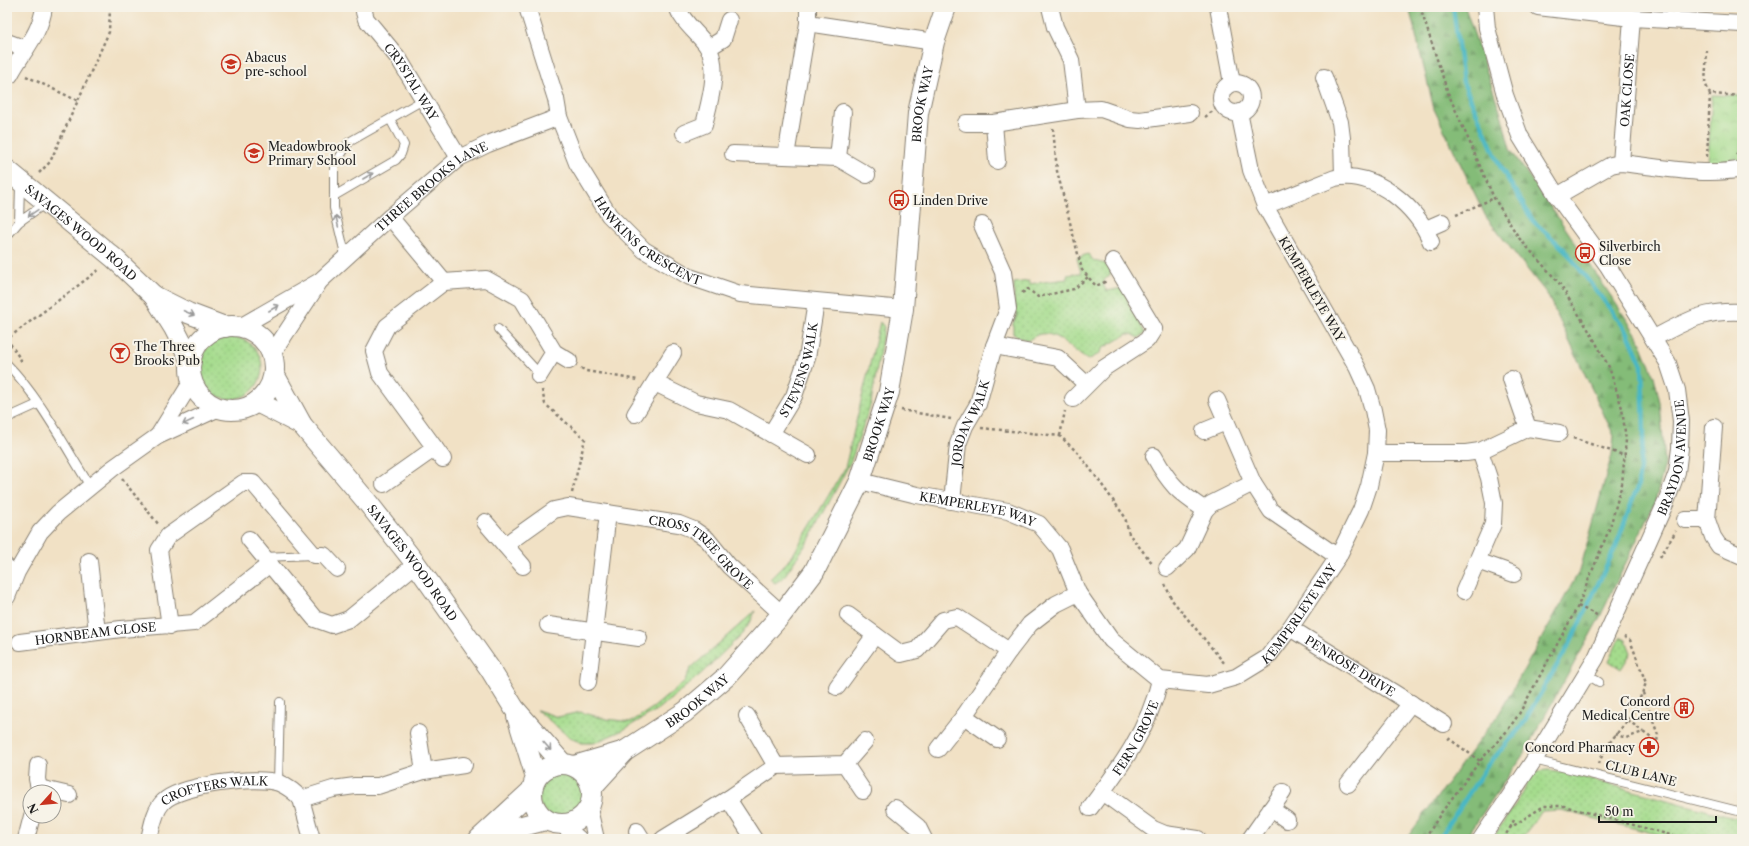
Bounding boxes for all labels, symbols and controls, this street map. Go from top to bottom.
street label: CRYSTAL WAY [381,40,442,123]
place label: Abacus pre-school [244,50,307,79]
school or university icon: Abacus pre-school [220,53,242,75]
street label: OAK CLOSE [1616,53,1637,127]
street label: BROOK WAY [908,64,936,143]
street label: THREE BROOKS LANE [372,138,490,235]
place label: Meadowbrook Primary School [268,139,356,168]
school or university icon: Meadowbrook Primary School [243,142,265,164]
one-way arrow [362,172,374,180]
street label: SAVAGES WOOD ROAD [22,181,141,284]
bus stop icon: Linden Drive [888,189,910,211]
street label: HAWKINS CRESCENT [592,193,704,288]
place label: Linden Drive [913,193,988,208]
one-way arrow [28,209,39,217]
one-way arrow [332,215,340,228]
street label: KEMPERLEYE WAY [1276,234,1348,345]
place label: Silverbirch Close [1599,239,1661,268]
bus stop icon: Silverbirch Close [1574,242,1596,264]
one-way arrow [268,303,280,311]
one-way arrow [182,310,194,317]
street label: STEVENS WALK [776,320,820,420]
place label: The Three Brooks Pub [134,339,200,368]
bar icon: The Three Brooks Pub [109,342,131,364]
street label: JORDAN WALK [948,377,992,469]
street label: BROOK WAY [859,386,897,463]
street label: BRAYDON AVENUE [1654,399,1689,517]
one-way arrow [183,419,195,426]
street label: KEMPERLEYE WAY [918,488,1039,529]
street label: SAVAGES WOOD ROAD [365,501,461,624]
street label: CROSS TREE GROVE [648,512,756,592]
street label: KEMPERLEYE WAY [1259,560,1339,667]
street label: HORNBEAM CLOSE [34,619,157,648]
street label: PENROSE DRIVE [1302,632,1398,699]
street label: BROOK WAY [662,670,732,730]
place label: Concord Medical Centre [1582,694,1671,723]
building icon: Concord Medical Centre [1673,697,1695,719]
street label: FERN GROVE [1109,698,1161,778]
pharmacy icon: Concord Pharmacy [1638,736,1660,758]
place label: Concord Pharmacy [1525,740,1635,755]
one-way arrow [542,741,552,751]
street label: CLUB LANE [1604,757,1678,789]
street label: CROFTERS WALK [157,773,269,808]
north arrow [22,784,62,824]
scale bar [1599,798,1716,824]
text: N [24,801,41,816]
text: 50 m [1605,804,1634,819]

